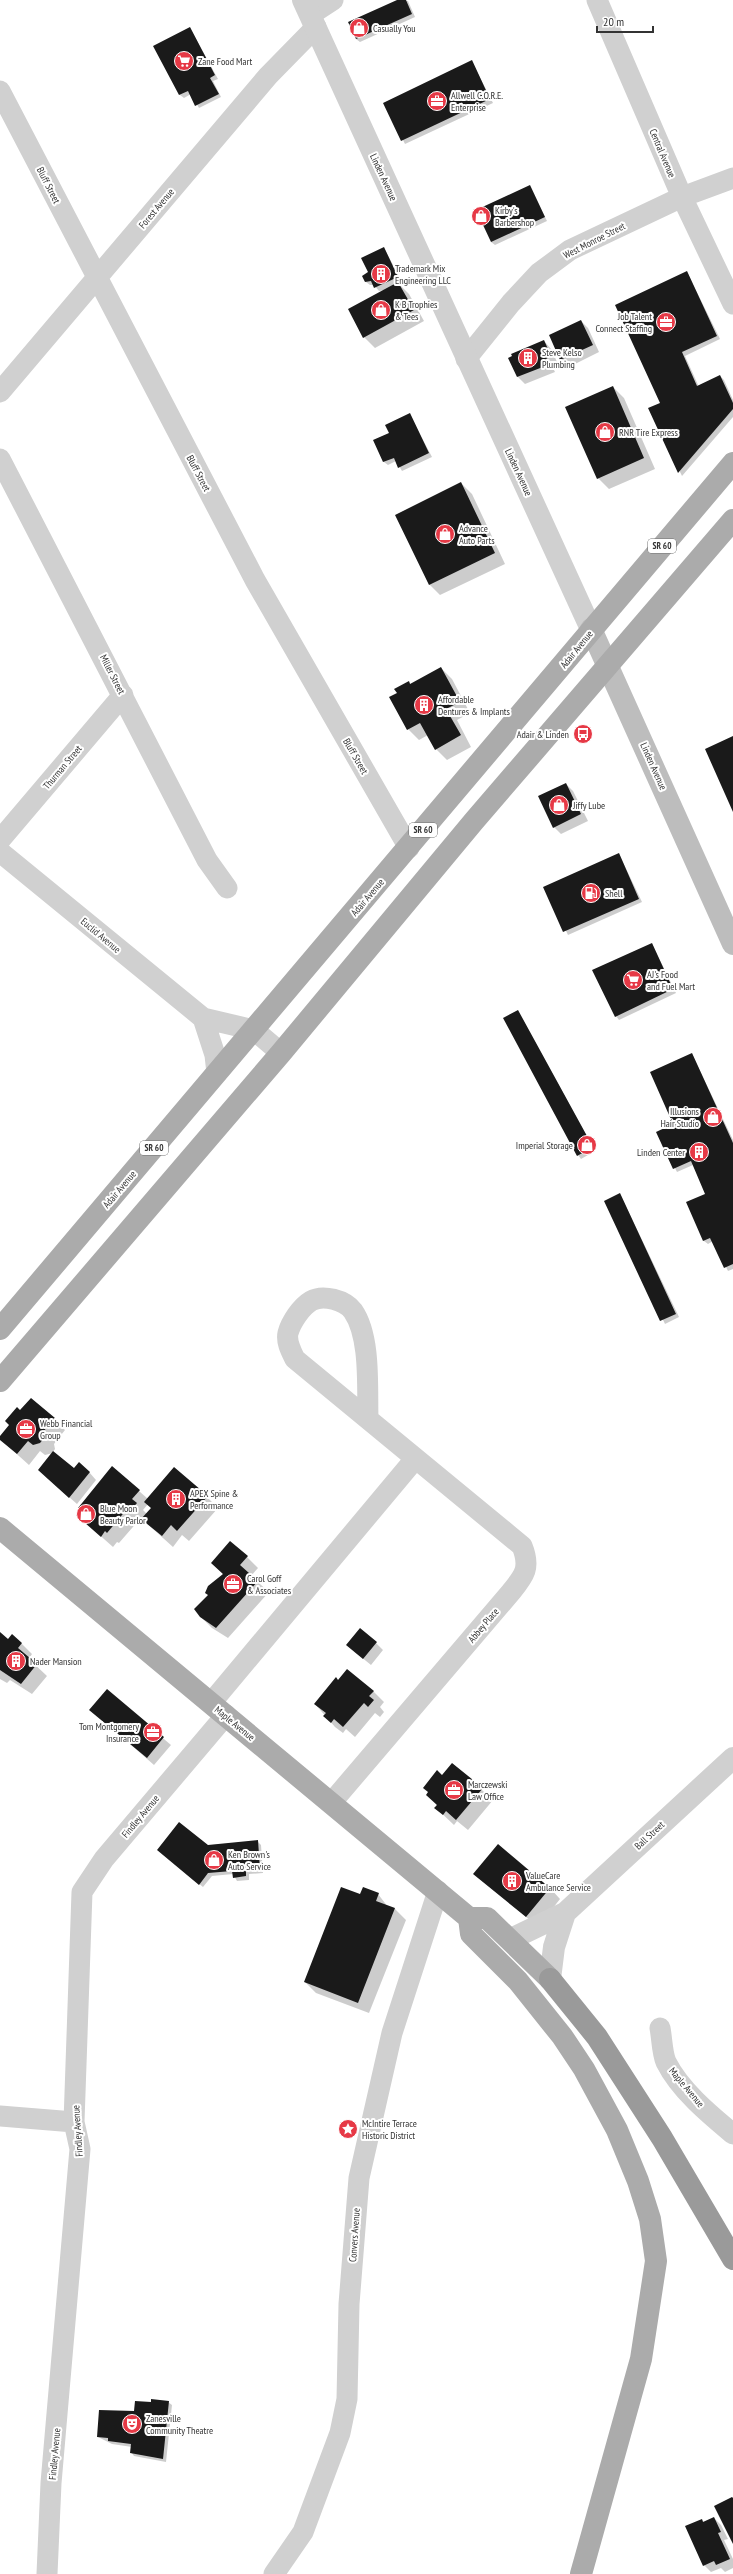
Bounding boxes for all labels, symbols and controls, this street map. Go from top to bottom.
scale bar [597,8,653,34]
text: 20 m [603,14,624,29]
shop icon: Casually You [348,17,370,39]
place label: Casually You [373,22,416,35]
supermarket icon: Zane Food Mart [173,50,195,72]
place label: Zane Food Mart [198,55,252,68]
place label: Allwell C.O.R.E. Enterprise [451,89,503,114]
office icon: Allwell C.O.R.E. Enterprise [426,90,448,112]
street label: Central Avenue [646,127,679,180]
street label: Linden Avenue [367,151,400,203]
street label: Bluff Street [34,165,63,206]
street label: Forest Avenue [136,186,177,231]
place label: Kirby's Barbershop [495,204,534,229]
shop icon: Kirby's Barbershop [470,205,492,227]
street label: West Monroe Street [561,219,628,262]
place label: Trademark Mix Engineering LLC [395,262,451,287]
building icon: Trademark Mix Engineering LLC [370,263,392,285]
place label: K B Trophies & Tees [395,298,438,323]
shop icon: K B Trophies & Tees [370,299,392,321]
place label: Job Talent Connect Staffing [595,310,652,335]
office icon: Job Talent Connect Staffing [655,311,677,333]
place label: Steve Kelso Plumbing [542,346,582,371]
building icon: Steve Kelso Plumbing [517,347,539,369]
shop icon: RNR Tire Express [594,421,616,443]
place label: RNR Tire Express [619,426,678,439]
street label: Linden Avenue [502,446,535,498]
street label: Bluff Street [184,453,214,494]
place label: Advance Auto Parts [459,522,495,547]
shop icon: Advance Auto Parts [434,523,456,545]
road number: SR 60 [648,539,676,553]
street label: Adair Avenue [557,628,596,671]
street label: Miller Street [97,652,128,697]
place label: Affordable Dentures & Implants [438,693,511,718]
building icon: Affordable Dentures & Implants [413,694,435,716]
bus stop icon: Adair & Linden [572,723,594,745]
place label: Adair & Linden [517,728,569,741]
street label: Bluff Street [340,736,371,777]
street label: Linden Avenue [637,740,670,792]
street label: Thurman Street [40,742,85,792]
shop icon: Jiffy Lube [548,794,570,816]
place label: Jiffy Lube [572,799,605,812]
road number: SR 60 [409,823,437,837]
street label: Adair Avenue [348,876,387,919]
fuel station icon: Shell [580,882,602,904]
place label: Shell [605,887,623,900]
street label: Euclid Avenue [78,915,123,956]
place label: AJ's Food and Fuel Mart [647,968,695,993]
supermarket icon: AJ's Food and Fuel Mart [622,969,644,991]
place label: Illusions Hair Studio [660,1105,700,1130]
shop icon: Illusions Hair Studio [702,1106,724,1128]
shop icon: Imperial Storage [576,1134,598,1156]
place label: Imperial Storage [516,1139,573,1152]
road number: SR 60 [140,1141,168,1155]
building icon: Linden Center [688,1141,710,1163]
place label: Linden Center [637,1146,685,1159]
street label: Adair Avenue [100,1168,139,1211]
place label: Webb Financial Group [40,1417,93,1442]
office icon: Webb Financial Group [15,1418,37,1440]
place label: APEX Spine & Performance [190,1487,238,1512]
building icon: APEX Spine & Performance [165,1488,187,1510]
place label: Blue Moon Beauty Parlor [100,1502,146,1527]
shop icon: Blue Moon Beauty Parlor [75,1503,97,1525]
place label: Carol Goff & Associates [247,1572,292,1597]
office icon: Carol Goff & Associates [222,1573,244,1595]
street label: Abbey Place [465,1605,502,1645]
building icon: Nader Mansion [5,1650,27,1672]
place label: Nader Mansion [30,1655,82,1668]
street label: Maple Avenue [212,1703,258,1744]
place label: Tom Montgomery Insurance [79,1720,139,1745]
office icon: Tom Montgomery Insurance [142,1721,164,1743]
place label: Marczewski Law Office [468,1778,507,1803]
office icon: Marczewski Law Office [443,1779,465,1801]
street label: Findley Avenue [119,1792,162,1840]
street label: Ball Street [632,1818,667,1852]
place label: Ken Brown's Auto Service [228,1848,271,1873]
shop icon: Ken Brown's Auto Service [203,1849,225,1871]
place label: ValueCare Ambulance Service [525,1869,591,1894]
building icon: ValueCare Ambulance Service [501,1870,523,1892]
street label: Maple Avenue [666,2065,707,2110]
street label: Findley Avenue [69,2105,86,2157]
place label: McIntire Terrace Historic District [362,2117,417,2142]
place icon: McIntire Terrace Historic District [337,2118,359,2140]
street label: Convers Avenue [346,2208,363,2263]
place label: Zanesville Community Theatre [146,2412,213,2437]
theatre icon: Zanesville Community Theatre [121,2413,143,2435]
street label: Findley Avenue [46,2428,63,2480]

